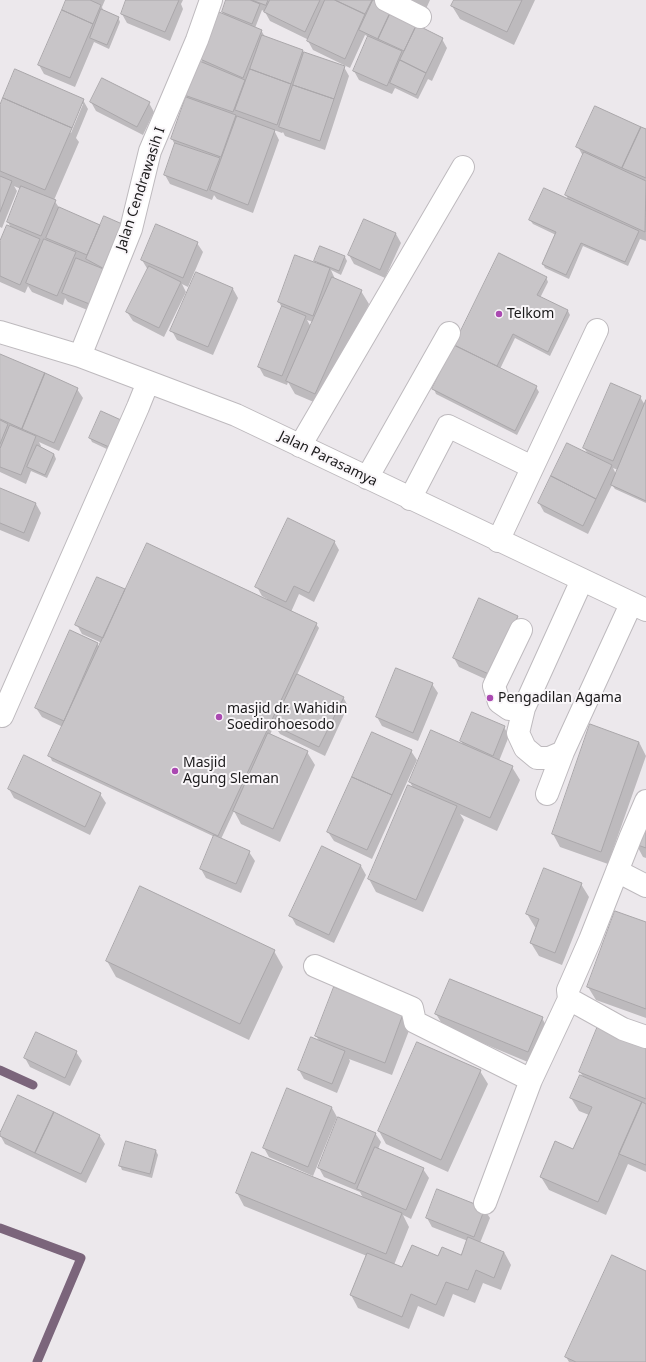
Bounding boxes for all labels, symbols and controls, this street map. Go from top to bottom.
street label: Jalan Cendrawasih I [113,125,169,253]
place label: Telkom [507,306,554,322]
marker: Telkom [494,309,504,319]
street label: Jalan Parasamya [276,428,380,490]
place label: Pengadilan Agama [498,690,622,706]
marker: Pengadilan Agama [485,693,495,703]
place label: masjid dr. Wahidin Soedirohoesodo [227,701,347,734]
marker: masjid dr. Wahidin Soedirohoesodo [214,712,224,722]
place label: Masjid Agung Sleman [183,755,279,788]
marker: Masjid Agung Sleman [170,766,180,776]

